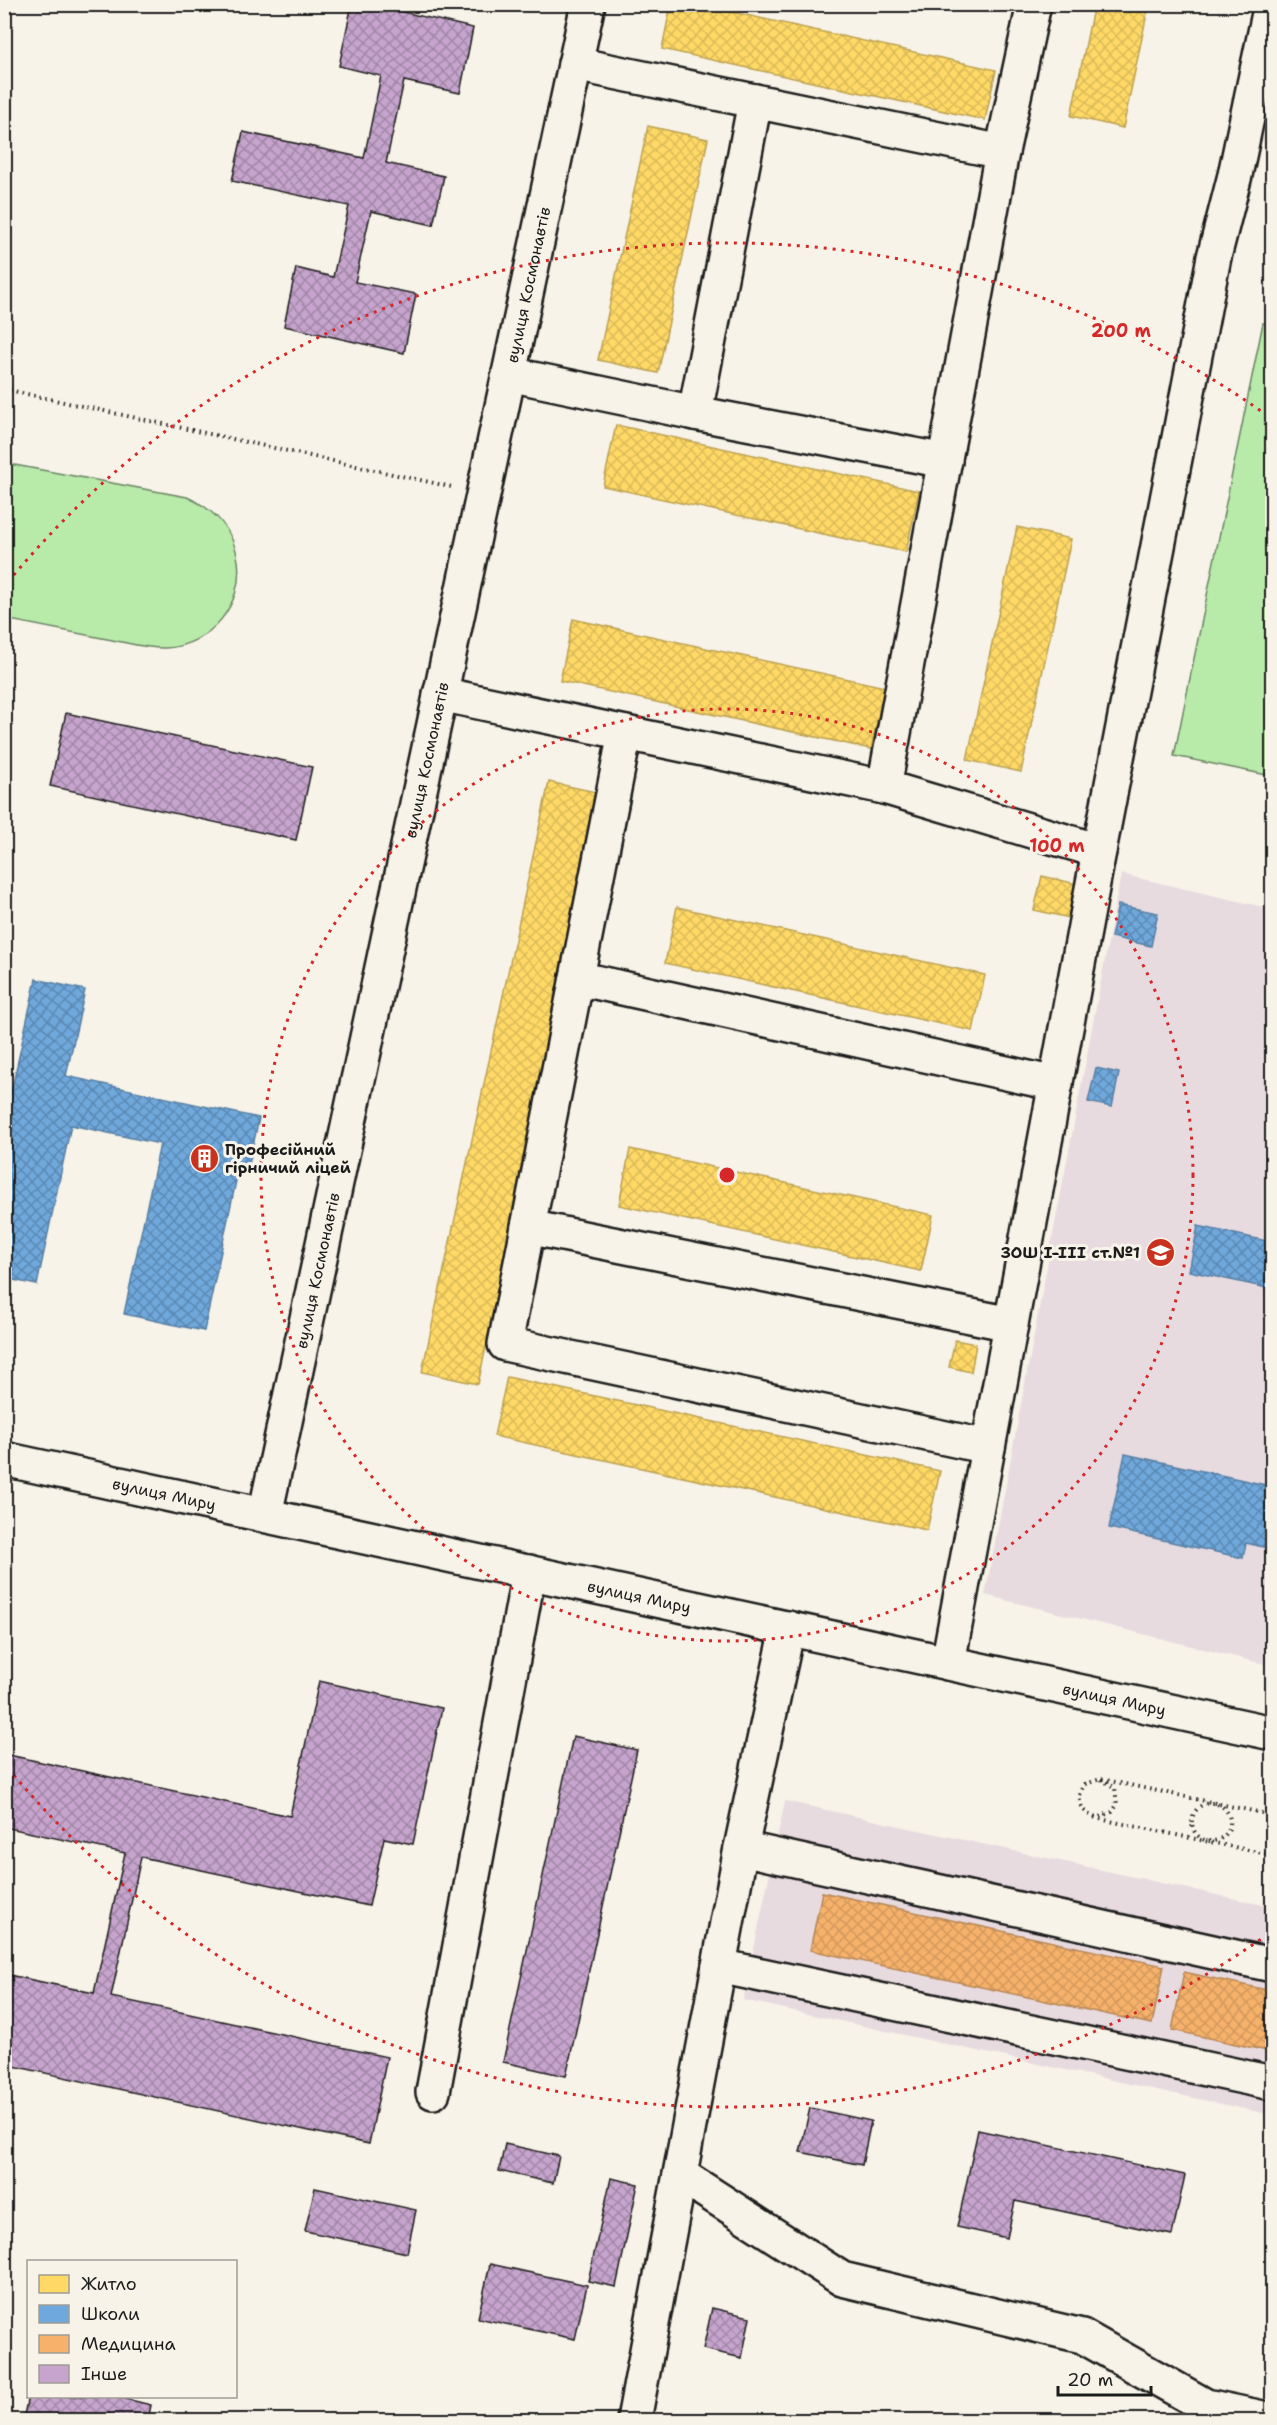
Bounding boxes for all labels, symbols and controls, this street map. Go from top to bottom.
street label: вулиця Космонавтів [502,205,555,365]
text: 200 m [1091,319,1152,343]
street label: вулиця Космонавтів [400,680,454,840]
text: 100 m [1029,834,1085,858]
place label: Професійний гірничий ліцей [225,1139,351,1178]
building icon: Професійний гірничий ліцей [188,1142,220,1174]
centre of rings [717,1165,737,1185]
street label: вулиця Космонавтів [291,1191,345,1351]
school or university icon: ЗОШ I-III ст.№1 [1145,1236,1177,1268]
place label: ЗОШ I-III ст.№1 [1001,1242,1140,1263]
street label: вулиця Миру [111,1473,218,1516]
street label: вулиця Миру [586,1575,693,1618]
street label: вулиця Миру [1061,1678,1168,1721]
legend [27,2260,237,2398]
text: Житло [81,2272,137,2296]
text: Школи [81,2302,140,2326]
text: Медицина [81,2332,176,2356]
scale bar [1058,2359,1151,2397]
text: Інше [81,2362,127,2386]
text: 20 m [1067,2368,1113,2392]

